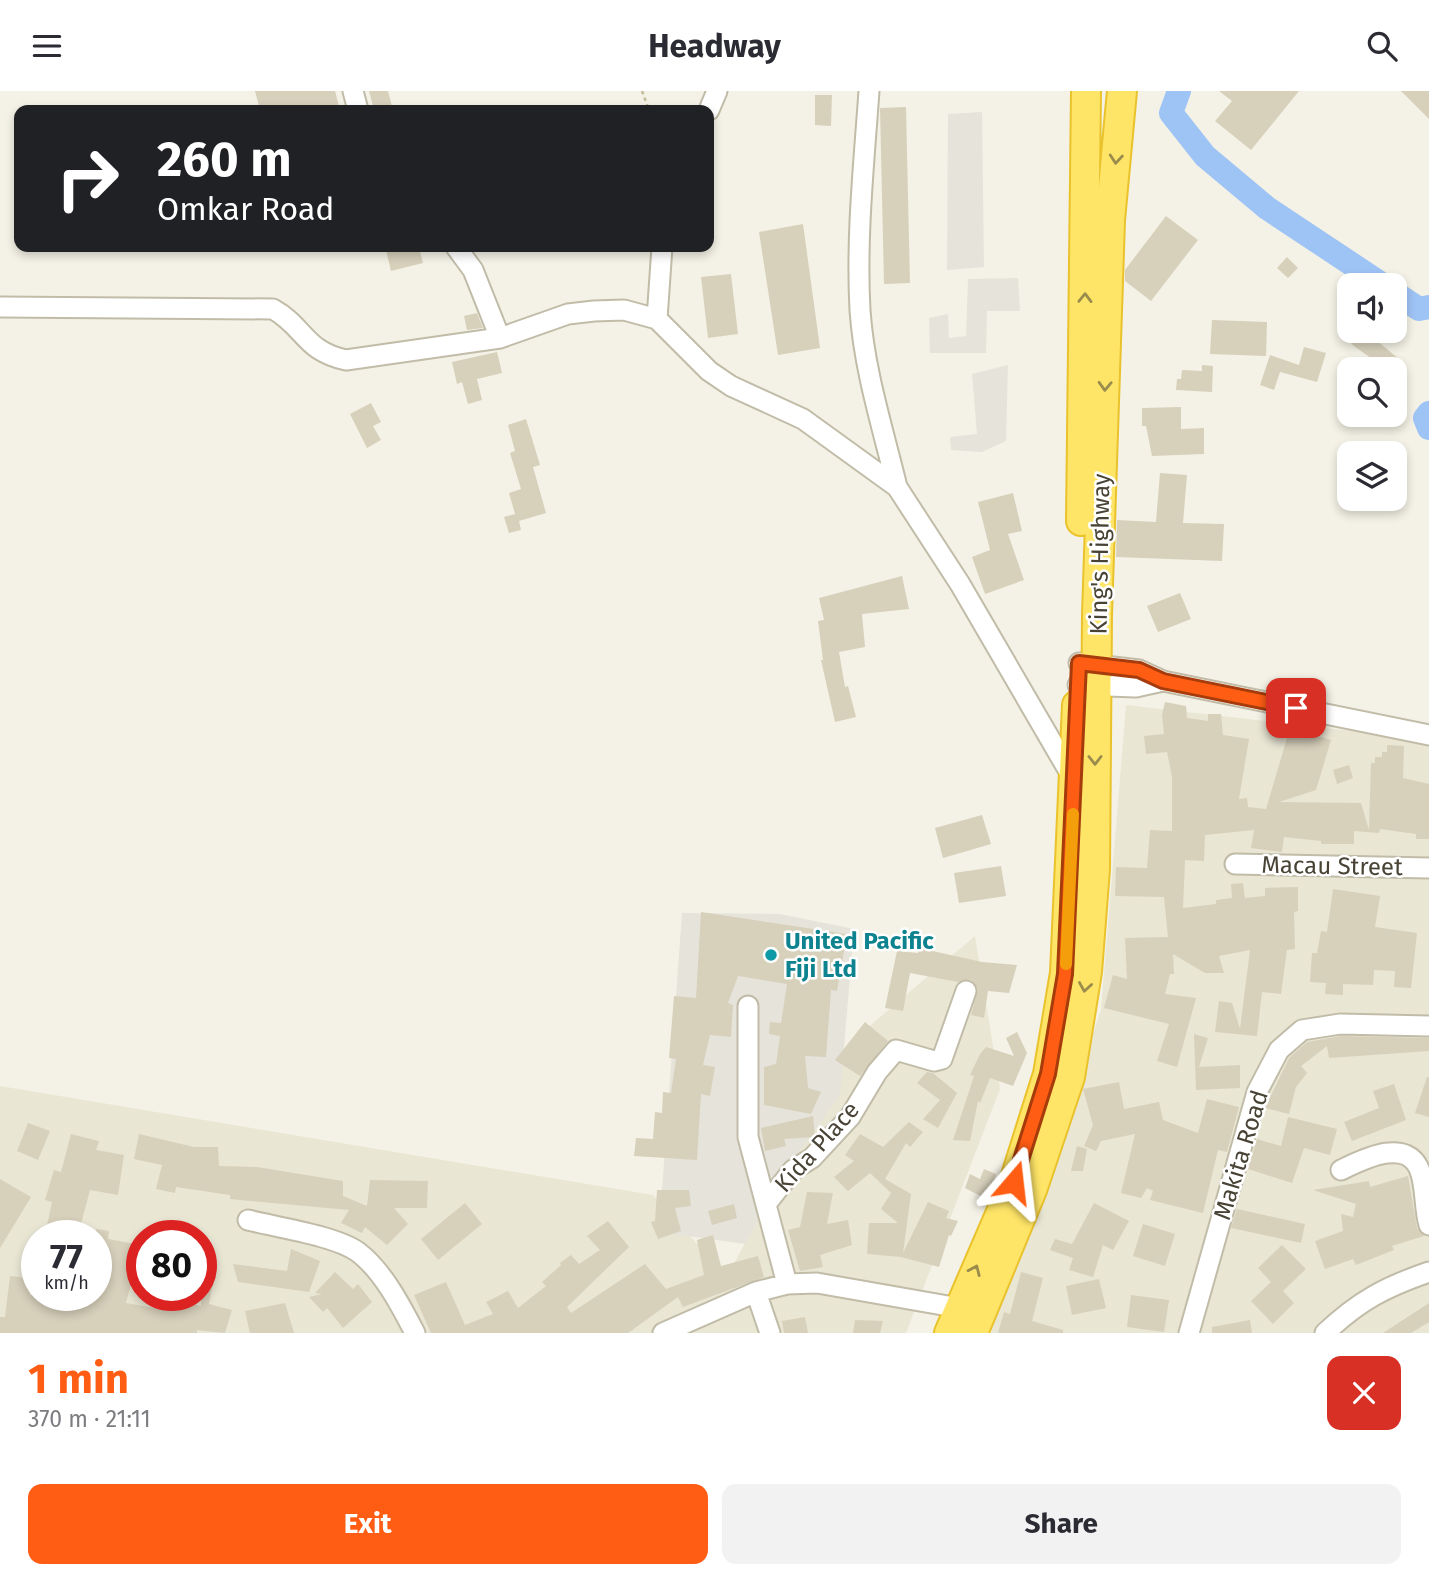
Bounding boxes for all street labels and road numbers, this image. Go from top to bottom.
street label: King's Highway [1085,473,1115,635]
street label: Macau Street [1261,851,1403,881]
street label: Makita Road [1208,1087,1274,1223]
street label: Kida Place [769,1096,865,1198]

